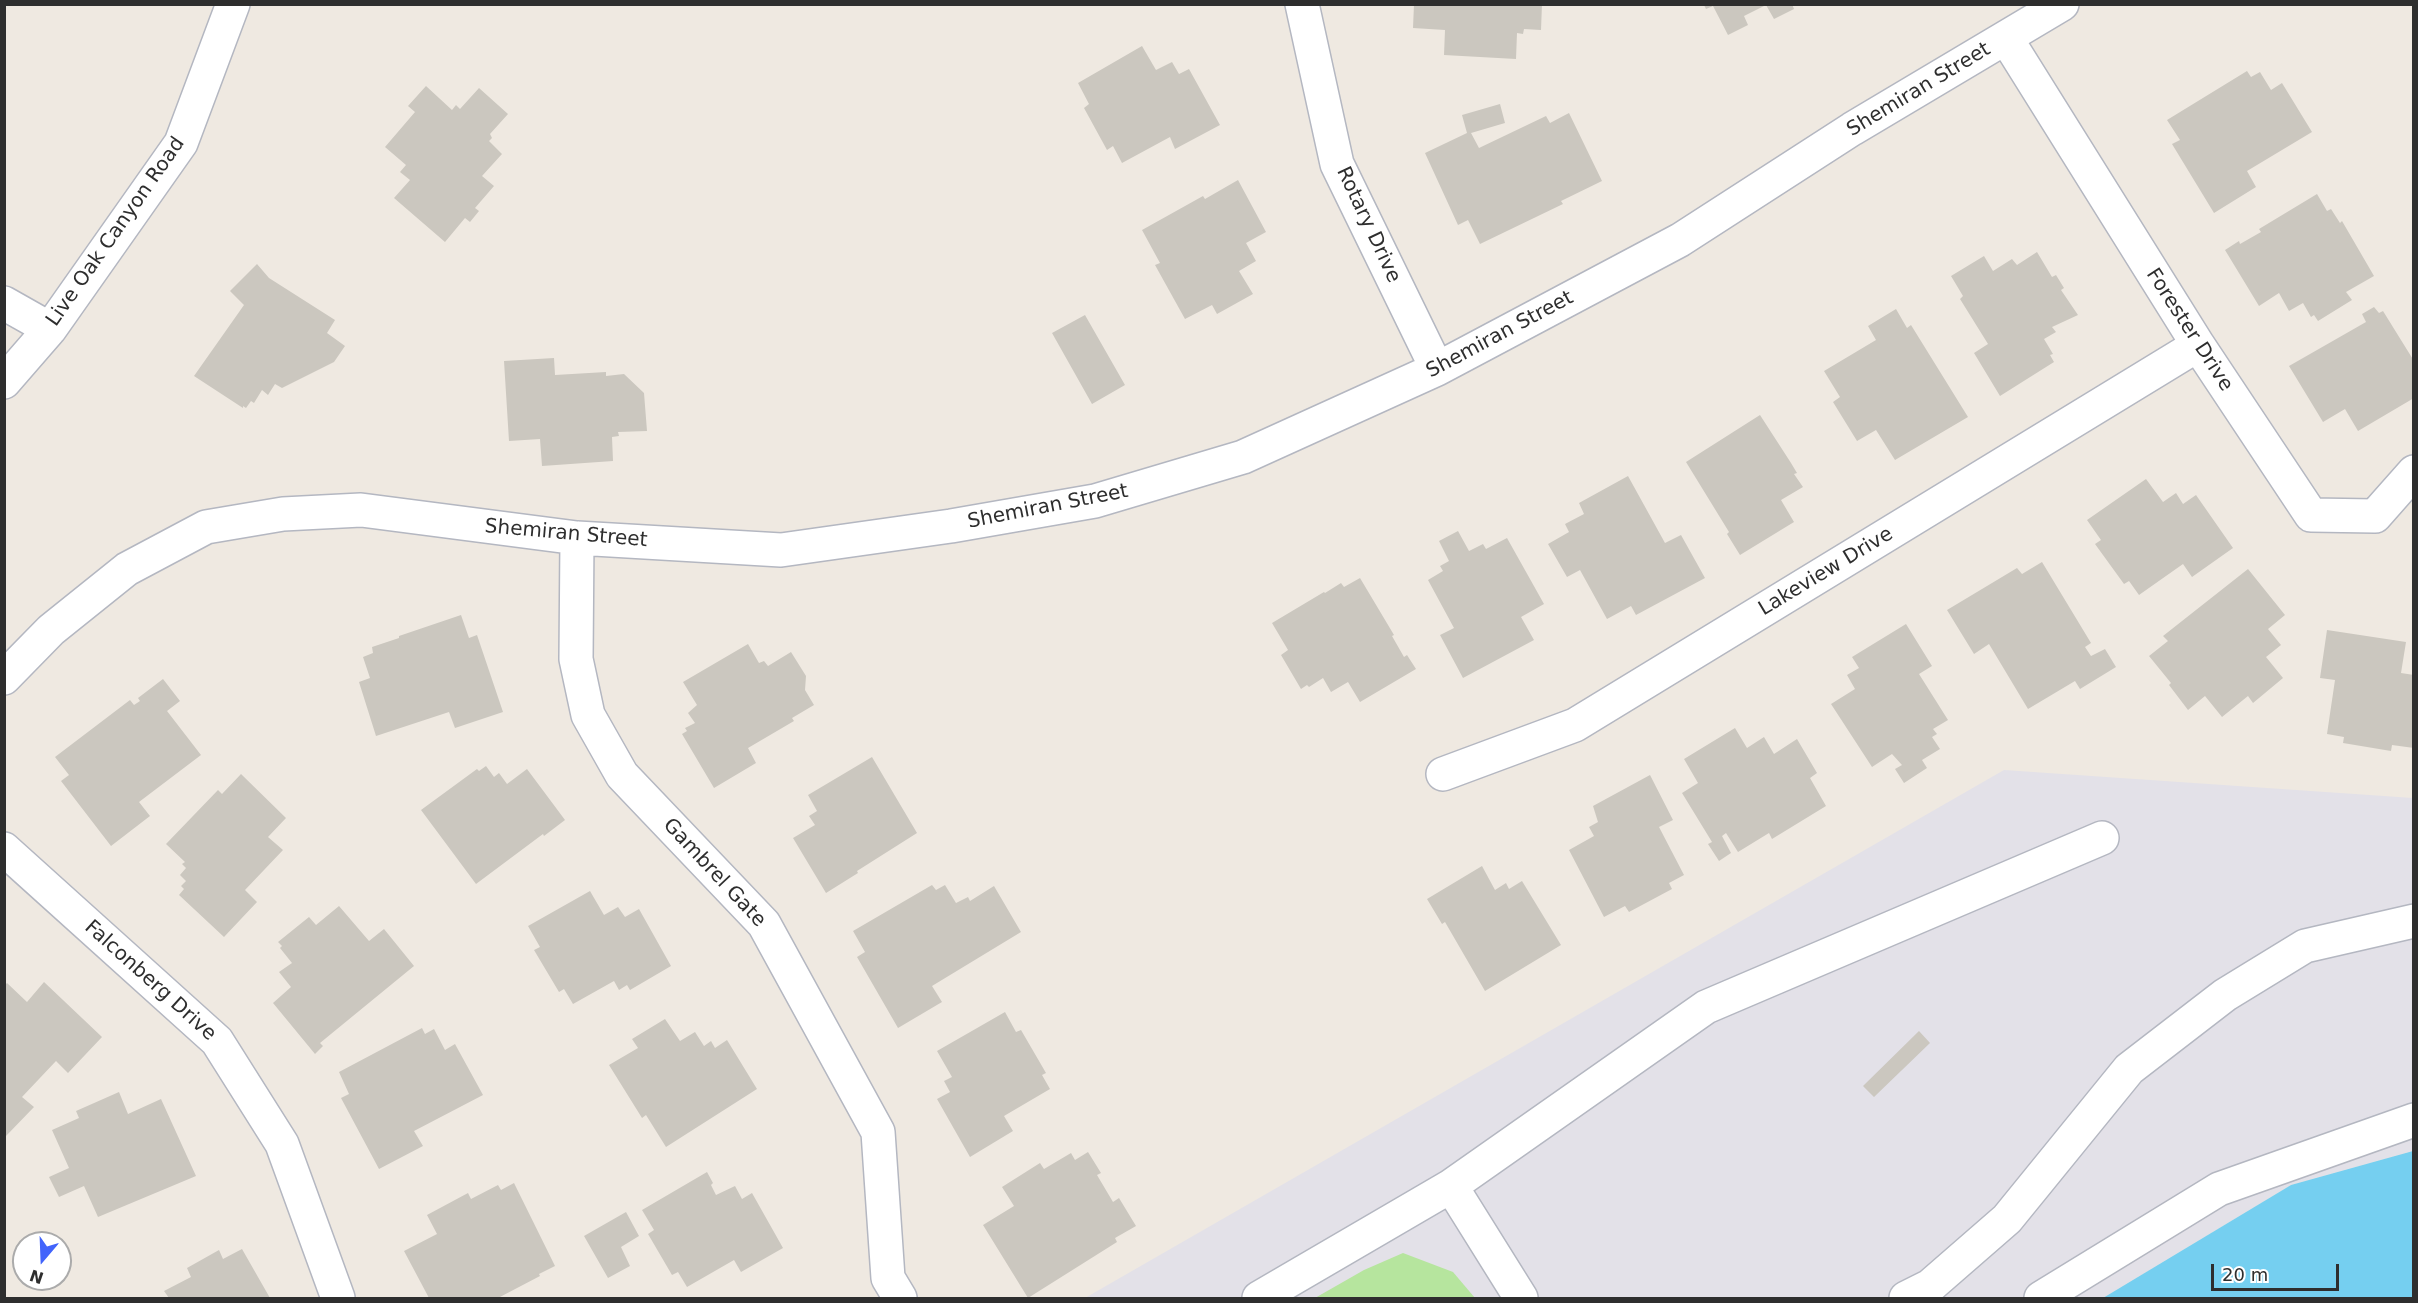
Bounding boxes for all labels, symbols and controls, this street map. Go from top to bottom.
street label: Shemiran Street [1843,38,1995,142]
street label: Live Oak Canyon Road [42,133,190,331]
street label: Rotary Drive [1331,163,1405,287]
street label: Forester Drive [2140,264,2238,396]
street label: Shemiran Street [1422,286,1578,384]
street label: Shemiran Street [966,480,1130,534]
street label: Shemiran Street [484,515,648,553]
street label: Lakeview Drive [1755,522,1897,622]
street label: Gambrel Gate [658,814,770,932]
street label: Falconberg Drive [79,916,221,1046]
north arrow [12,1231,72,1291]
scale bar [2214,1252,2342,1290]
text: 20 m [2222,1264,2268,1285]
text: N [27,1265,46,1288]

